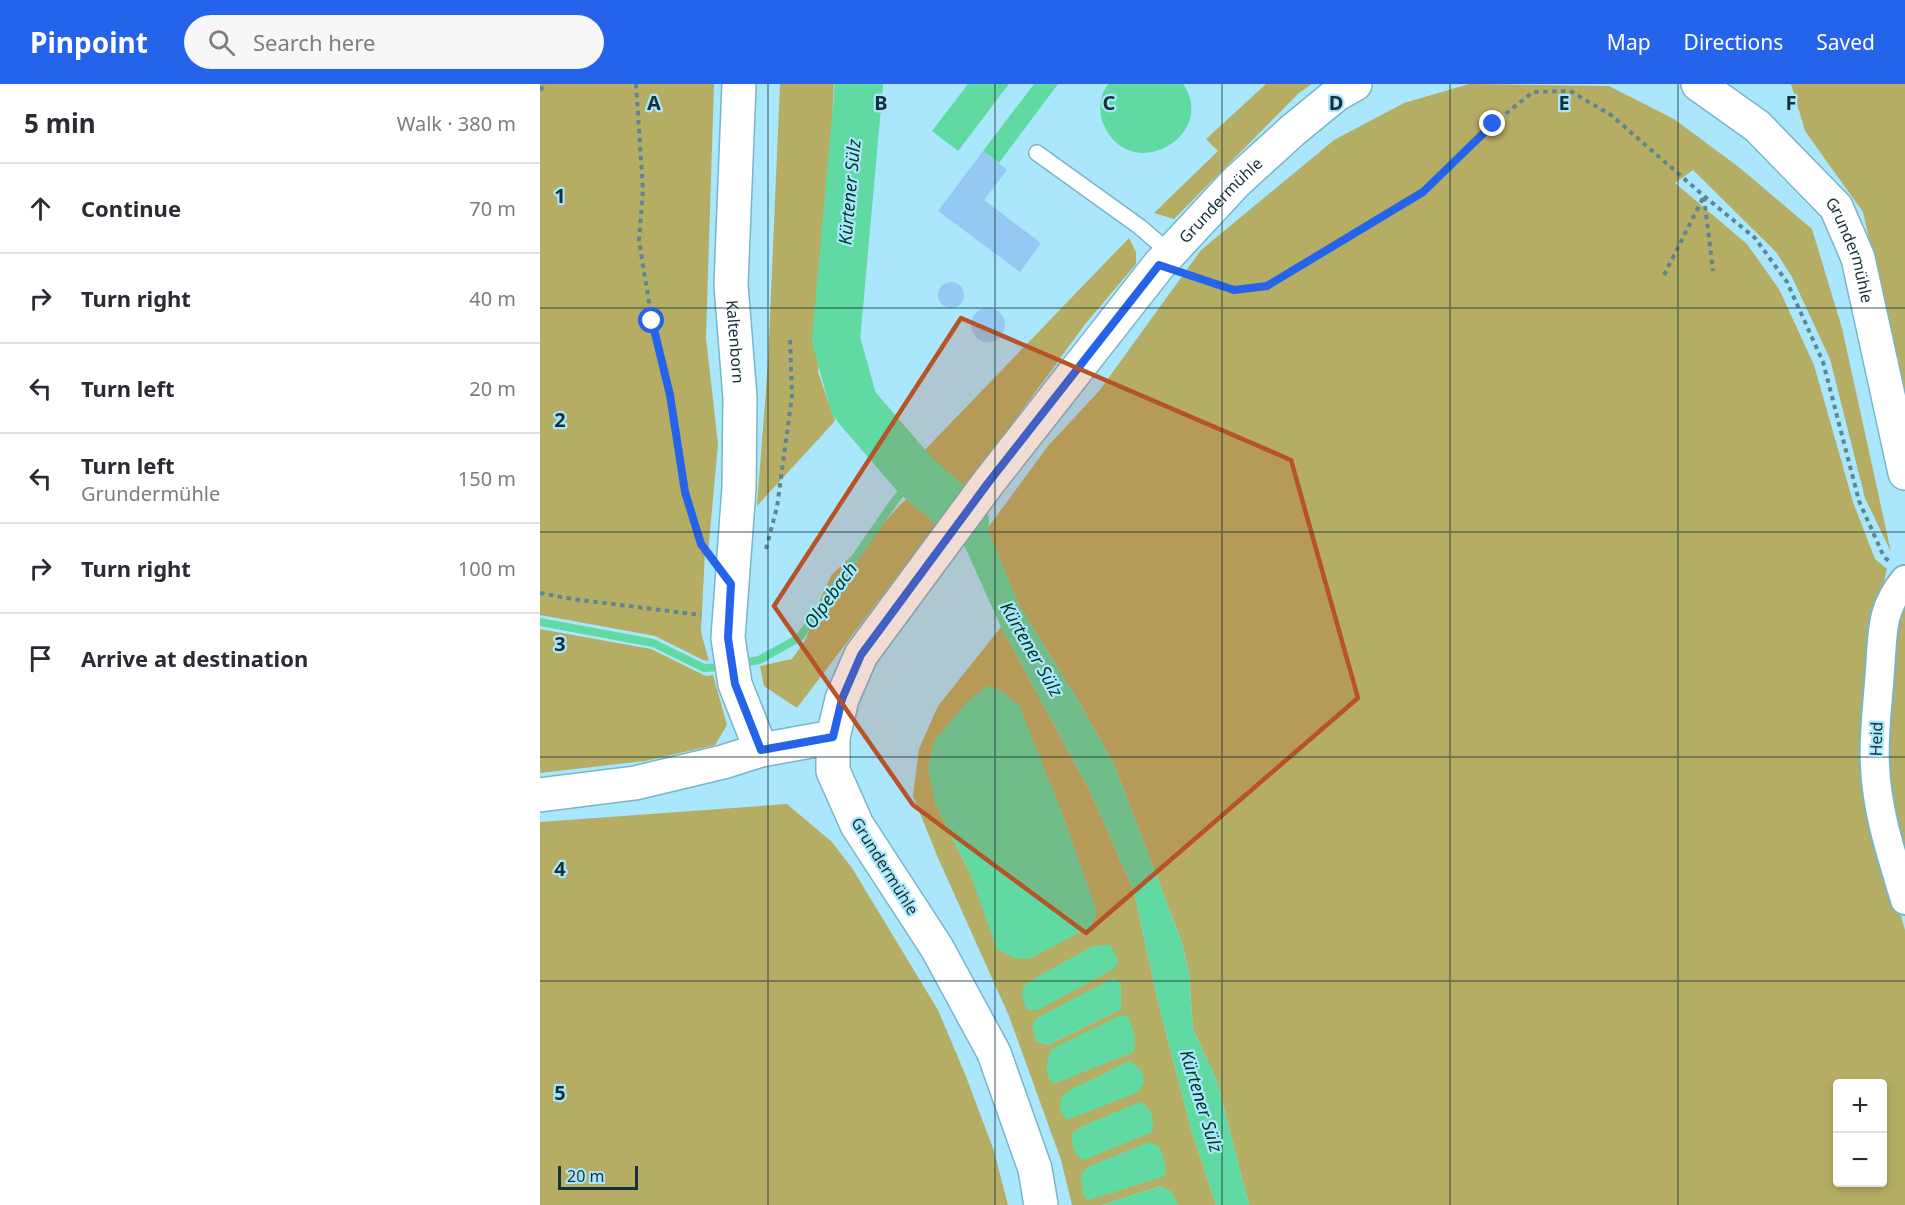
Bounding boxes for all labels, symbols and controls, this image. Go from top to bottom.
search box [184,15,604,69]
text: Pinpoint [30,23,148,61]
icon: search [205,26,238,59]
text: Search here [253,27,375,57]
text: Map [1607,28,1651,56]
text: Directions [1684,28,1783,56]
text: Saved [1816,28,1875,56]
text: A [647,89,661,116]
text: B [874,89,888,116]
text: C [1103,89,1116,116]
text: D [1329,89,1343,116]
text: E [1558,89,1570,116]
text: F [1786,89,1796,116]
text: 5 min [24,105,96,141]
text: Walk · 380 m [397,110,516,137]
route end [1479,110,1505,136]
water label: Kürtener Sülz [832,138,866,246]
street label: Grundermühle [1174,152,1267,248]
text: 1 [554,182,566,209]
icon: ahead [24,192,57,225]
street label: Grundermühle [1821,192,1878,305]
text: Continue [81,193,181,223]
text: 70 m [469,195,516,222]
icon: right [24,282,57,315]
text: Turn right [81,283,191,313]
text: 40 m [469,285,516,312]
street label: Kaltenborn [721,299,750,384]
route start [638,307,664,333]
icon: left [24,372,57,405]
text: Turn left [81,373,175,403]
text: 20 m [469,375,516,402]
text: 2 [554,406,566,433]
text: Turn left [81,450,175,480]
icon: left [24,462,57,495]
text: 150 m [458,465,516,492]
text: Grundermühle [81,480,220,507]
icon: right [24,552,57,585]
text: Turn right [81,553,191,583]
text: 100 m [458,555,516,582]
water label: Olpebach [798,557,862,633]
water label: Kürtener Sülz [995,597,1069,701]
text: 3 [554,630,566,657]
icon: arrive [24,642,57,675]
text: Arrive at destination [81,643,308,673]
street label: Heid [1864,721,1888,757]
street label: Grundermühle [846,813,924,919]
text: 4 [554,855,566,882]
water label: Kürtener Sülz [1175,1047,1229,1155]
text: 5 [554,1079,566,1106]
map controls [1833,1079,1887,1187]
button: + [1833,1079,1887,1133]
button: − [1833,1133,1887,1187]
scale bar [558,1163,638,1190]
text: 20 m [567,1165,604,1187]

